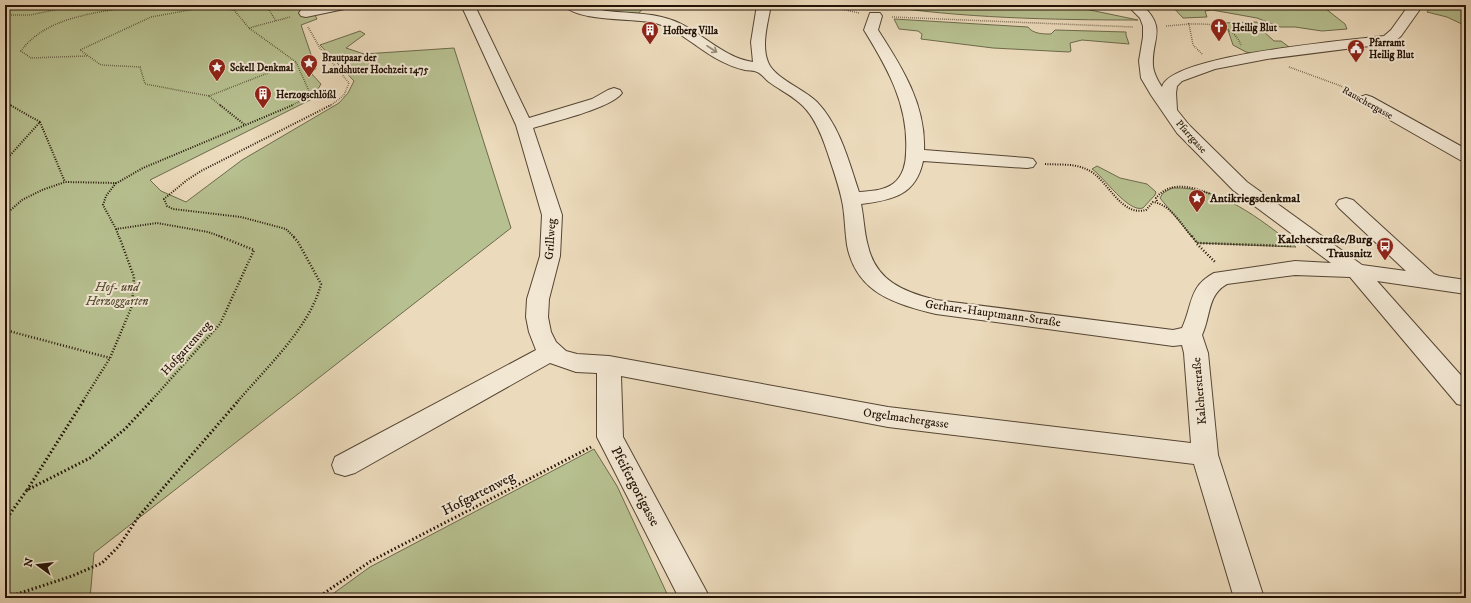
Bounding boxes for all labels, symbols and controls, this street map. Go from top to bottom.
church icon: Heilig Blut [1209,17,1229,42]
building icon: Hofberg Villa [640,20,660,45]
place label: Heilig Blut [1232,22,1278,35]
place label: Hofberg Villa [663,25,719,38]
place label: Pfarramt Heilig Blut [1369,37,1415,62]
public building icon: Pfarramt Heilig Blut [1346,38,1366,63]
one-way arrow [706,46,718,54]
place label: Brautpaar der Landshuter Hochzeit 1475 [322,52,429,77]
place icon: Brautpaar der Landshuter Hochzeit 1475 [299,53,319,78]
place icon: Sckell Denkmal [207,57,227,82]
place label: Sckell Denkmal [230,62,294,74]
building icon: Herzogschlößl [253,84,273,109]
street label: Rauschergasse [1340,84,1395,122]
place label: Herzogschlößl [276,89,337,102]
street label: Pfarrgasse [1173,118,1209,156]
place icon: Antikriegsdenkmal [1187,188,1207,213]
place label: Antikriegsdenkmal [1209,191,1300,206]
street label: Grillweg [542,218,559,260]
place label: Kalcherstraße/Burg Trausnitz [1277,232,1373,261]
bus stop icon: Kalcherstraße/Burg Trausnitz [1375,236,1395,261]
park label: Hof- und Herzoggarten [85,280,148,309]
street label: Gerhart-Hauptmann-Straße [924,297,1062,330]
street label: Hofgartenweg [158,318,215,379]
street label: Kalcherstraße [1189,357,1210,425]
street label: Orgelmachergasse [862,405,950,432]
street label: Pfeifergorigasse [607,444,664,530]
street label: Hofgartenweg [439,468,518,520]
north arrow [18,545,58,585]
text: N [21,556,37,569]

